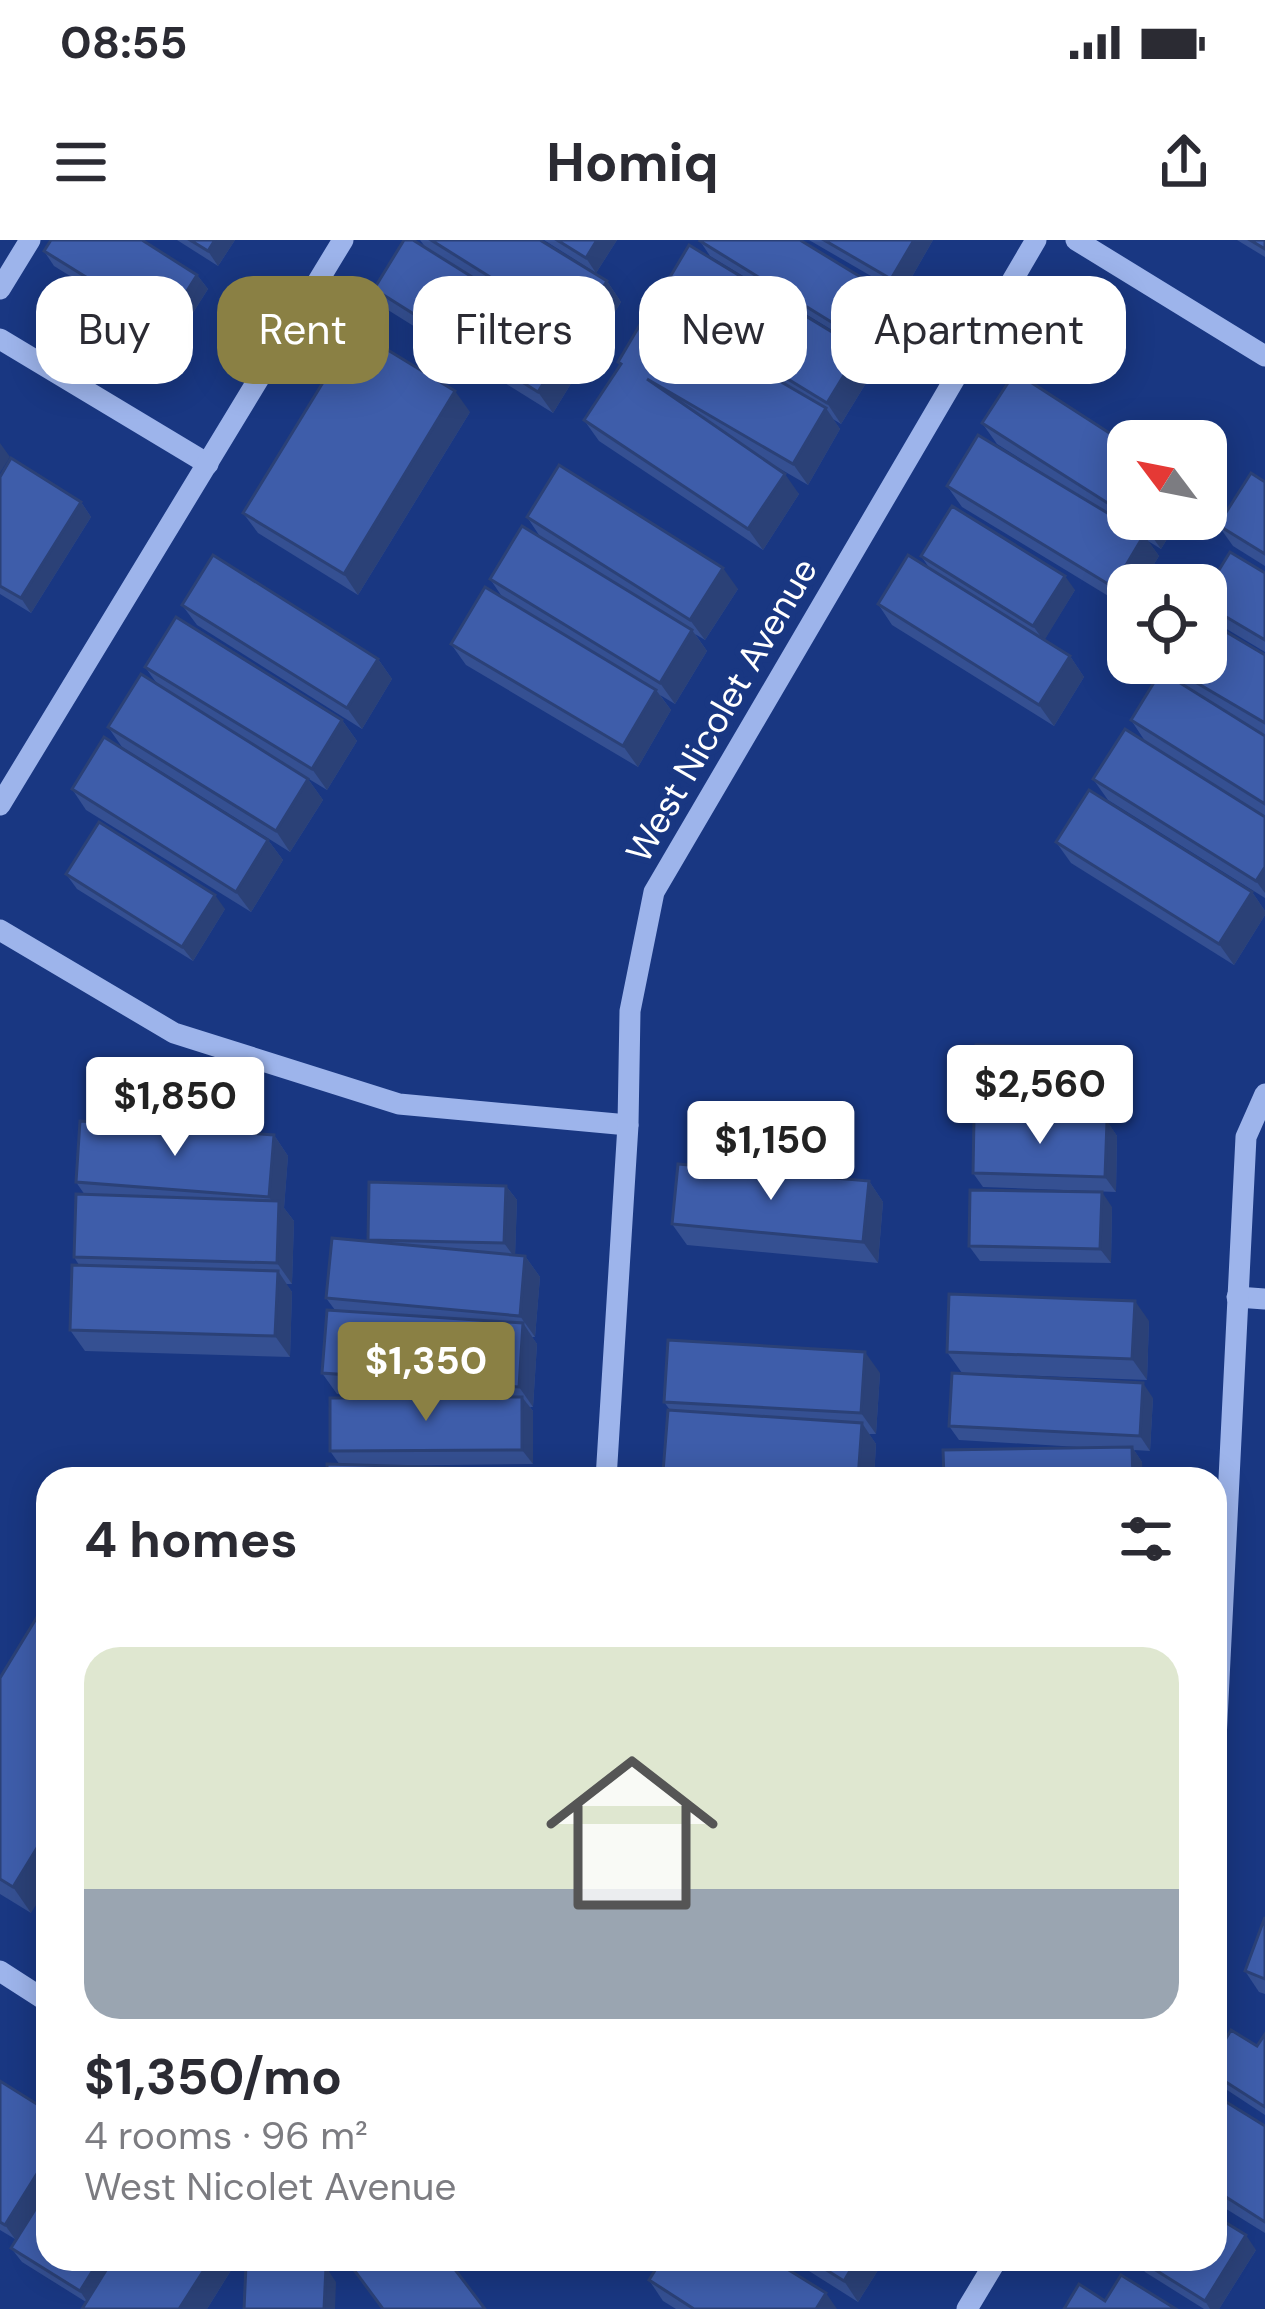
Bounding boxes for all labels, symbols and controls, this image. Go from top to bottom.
text: 08:55 [60,13,188,72]
text: Homiq [546,127,719,198]
icon: menu [48,129,114,195]
icon: share [1151,129,1217,195]
chip: Buy [36,276,193,384]
chip: Rent [217,276,389,384]
chip: Filters [413,276,615,384]
chip: New [639,276,807,384]
chip: Apartment [831,276,1126,384]
north arrow [1107,420,1227,540]
map controls [1107,420,1227,684]
street label: West Nicolet Avenue [615,550,828,871]
button: locate [1107,564,1227,684]
pin: $2,560 [942,1045,1138,1147]
pin: $1,850 [77,1057,273,1159]
text: $2,560 [974,1058,1106,1109]
text: $1,850 [113,1070,237,1121]
pin: $1,150 [673,1101,869,1203]
text: $1,150 [714,1114,828,1165]
pin: $1,350 [328,1322,524,1424]
text: $1,350 [365,1335,487,1386]
text: 4 homes [84,1506,298,1573]
icon: filters [1113,1506,1179,1572]
icon: home [524,1725,740,1941]
text: $1,350/mo [84,2043,342,2110]
text: 4 rooms · 96 m² [84,2110,368,2161]
text: West Nicolet Avenue [84,2161,456,2212]

